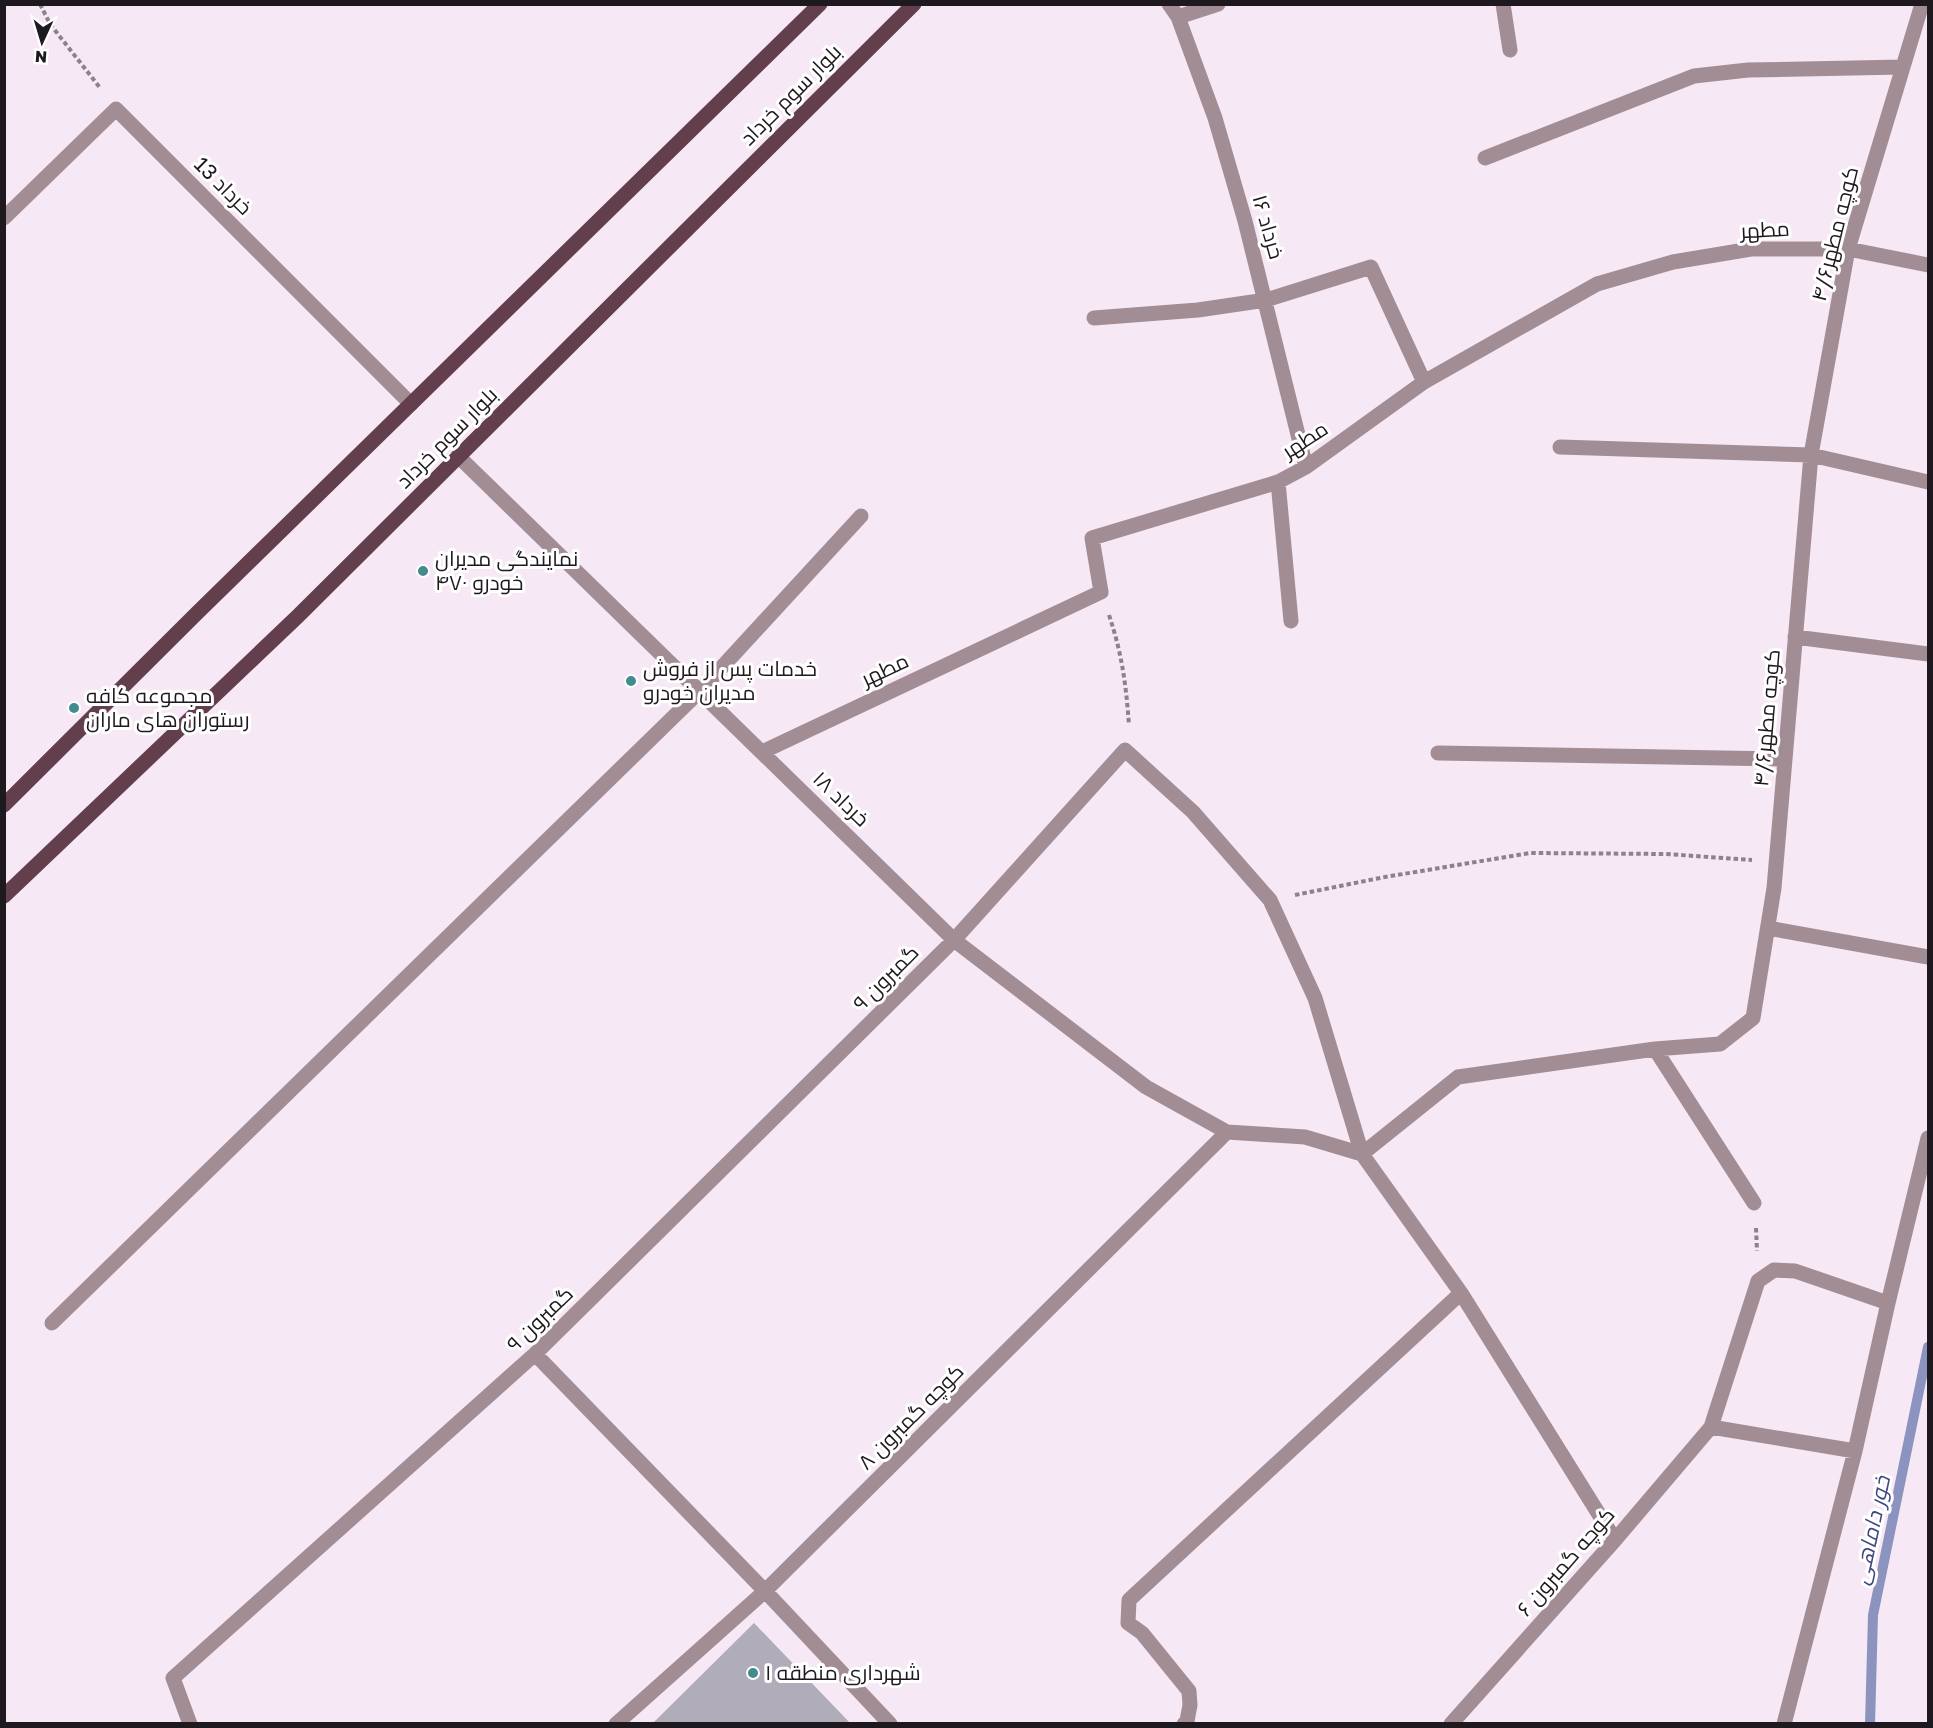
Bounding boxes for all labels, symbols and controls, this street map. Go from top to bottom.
north arrow [12,12,72,72]
street label: بلوار سوم خرداد [734,38,848,152]
text: N [34,47,48,67]
street label: خرداد 13 [189,151,258,220]
street label: کوچه مطهر۴/۶ [1805,164,1865,304]
street label: خرداد ۱۶ [1247,192,1291,262]
street label: مطهر [1739,215,1790,244]
street label: بلوار سوم خرداد [390,381,504,495]
street label: مطهر [1276,415,1333,465]
place label: نمایندگی مدیران خودرو ۴۷۰ [435,545,578,595]
marker: نمایندگی مدیران خودرو ۴۷۰ [416,564,430,578]
street label: مطهر [856,647,913,693]
street label: کوچه مطهر۴/۶ [1747,648,1787,788]
place label: خدمات پس از فروش مدیران خودرو [643,655,817,706]
marker: خدمات پس از فروش مدیران خودرو [624,674,638,688]
place label: مجموعه کافه رستوران های ماران [86,682,249,733]
marker: مجموعه کافه رستوران های ماران [67,701,81,715]
street label: خرداد ۱۸ [808,765,875,832]
street label: گمبرون ۹ [847,939,924,1016]
street label: گمبرون ۹ [501,1280,579,1357]
street label: کوچه گمبرون ۸ [852,1358,970,1476]
water label: خور داماهی [1846,1472,1896,1587]
street label: کوچه گمبرون ۶ [1511,1502,1621,1622]
place label: شهرداری منطقه ۱ [765,1659,921,1686]
marker: شهرداری منطقه ۱ [746,1666,760,1680]

